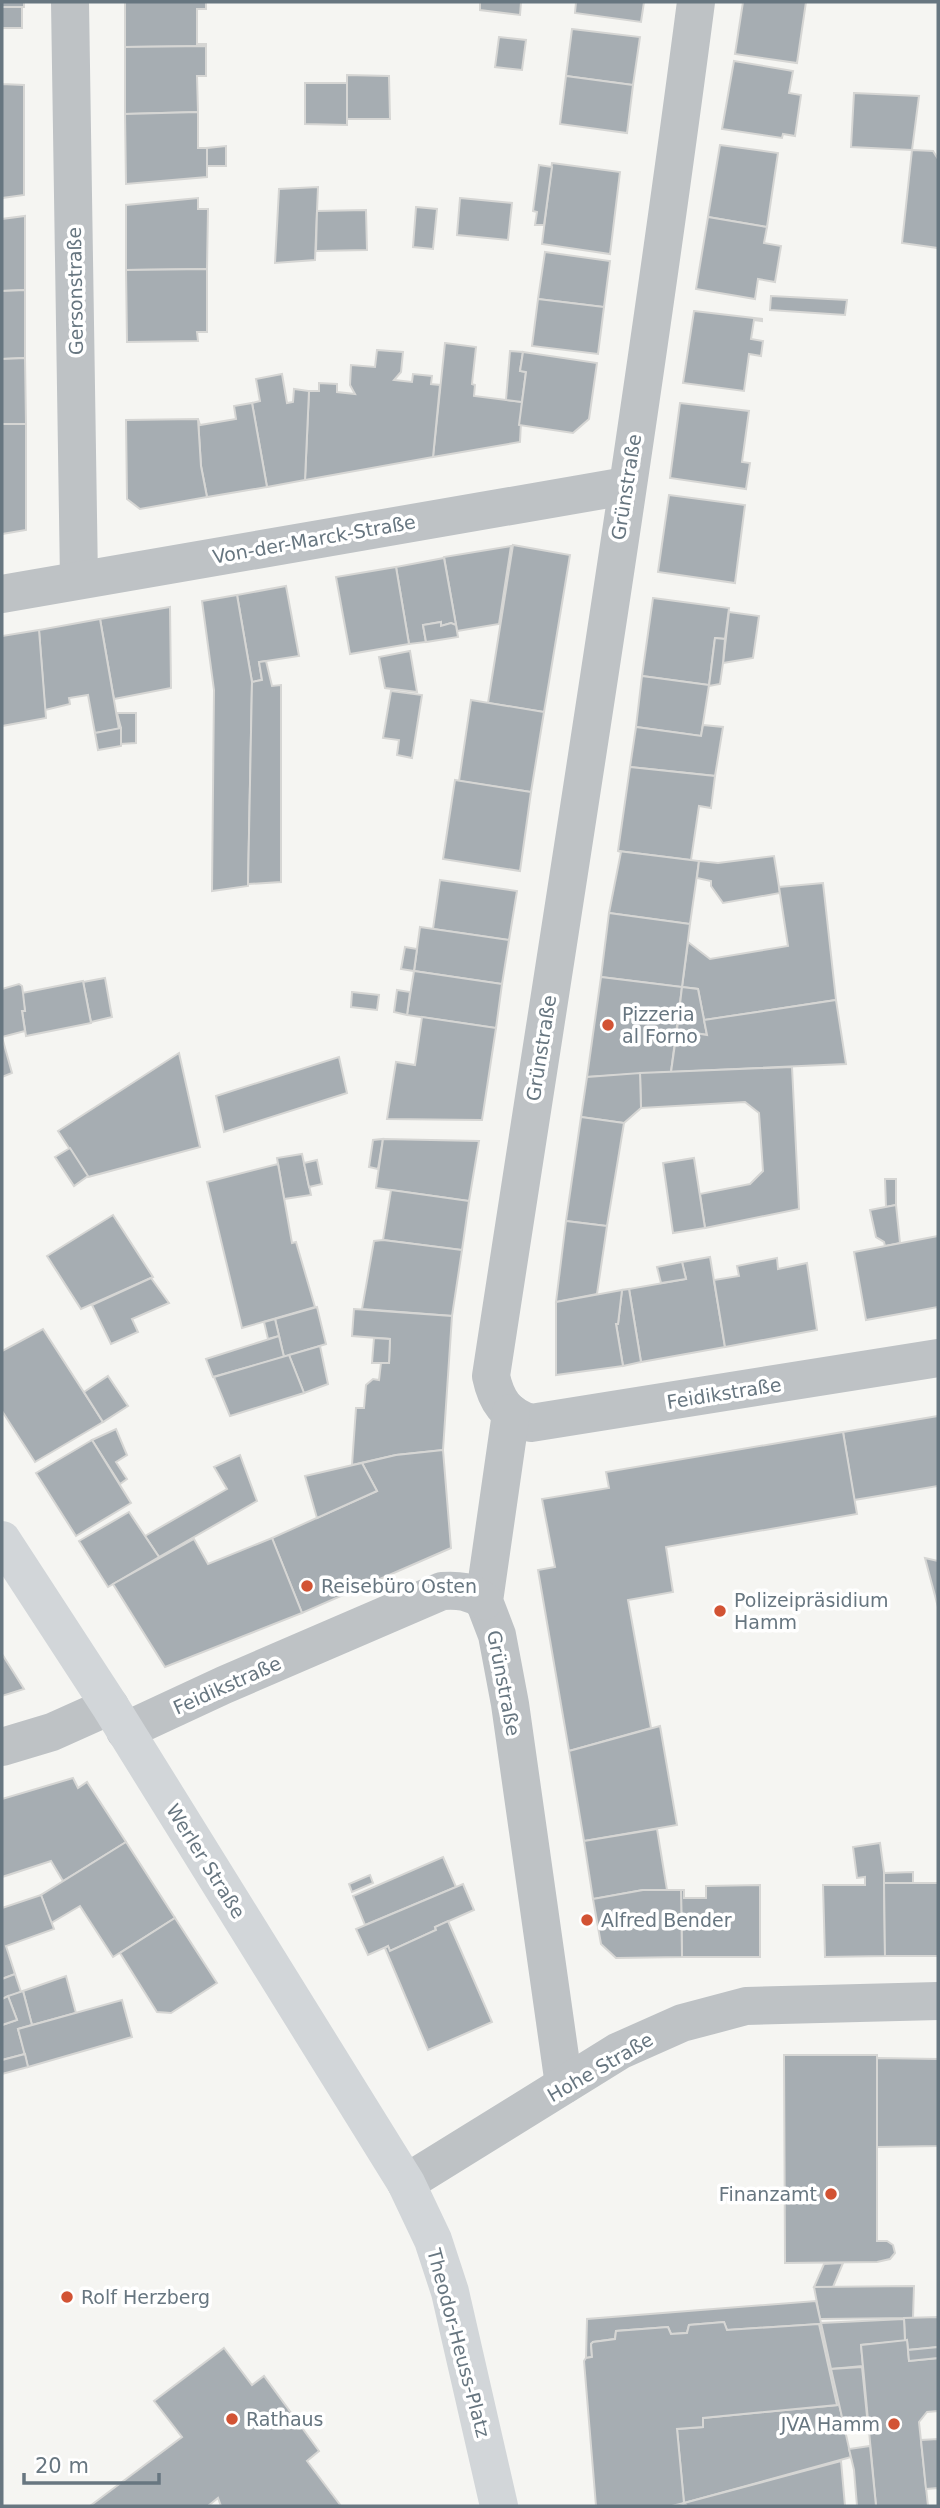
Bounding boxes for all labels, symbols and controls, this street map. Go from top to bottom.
street label: Gersonstraße [63,227,87,355]
street label: Grünstraße [607,432,645,542]
street label: Von-der-Marck-Straße [211,510,417,568]
street label: Grünstraße [522,993,560,1103]
place label: Pizzeria al Forno [622,1003,698,1047]
marker: Pizzeria al Forno [600,1017,616,1033]
street label: Feidikstraße [665,1373,783,1413]
place label: Reisebüro Osten [321,1575,477,1597]
marker: Reisebüro Osten [299,1578,315,1594]
place label: Polizeipräsidium Hamm [734,1589,889,1633]
marker: Polizeipräsidium Hamm [712,1603,728,1619]
street label: Grünstraße [483,1628,525,1738]
street label: Feidikstraße [170,1651,284,1719]
street label: Werler Straße [162,1800,250,1922]
place label: Alfred Bender [601,1909,732,1931]
marker: Alfred Bender [579,1912,595,1928]
street label: Hohe Straße [543,2028,657,2106]
place label: Finanzamt [719,2183,817,2205]
marker: Finanzamt [823,2186,839,2202]
street label: Theodor-Heuss-Platz [423,2245,495,2440]
place label: Rolf Herzberg [81,2286,210,2308]
marker: Rolf Herzberg [59,2289,75,2305]
place label: Rathaus [246,2408,324,2430]
marker: Rathaus [224,2411,240,2427]
place label: JVA Hamm [780,2413,880,2435]
marker: JVA Hamm [886,2416,902,2432]
scale bar [24,2442,159,2486]
text: 20 m [35,2454,89,2478]

